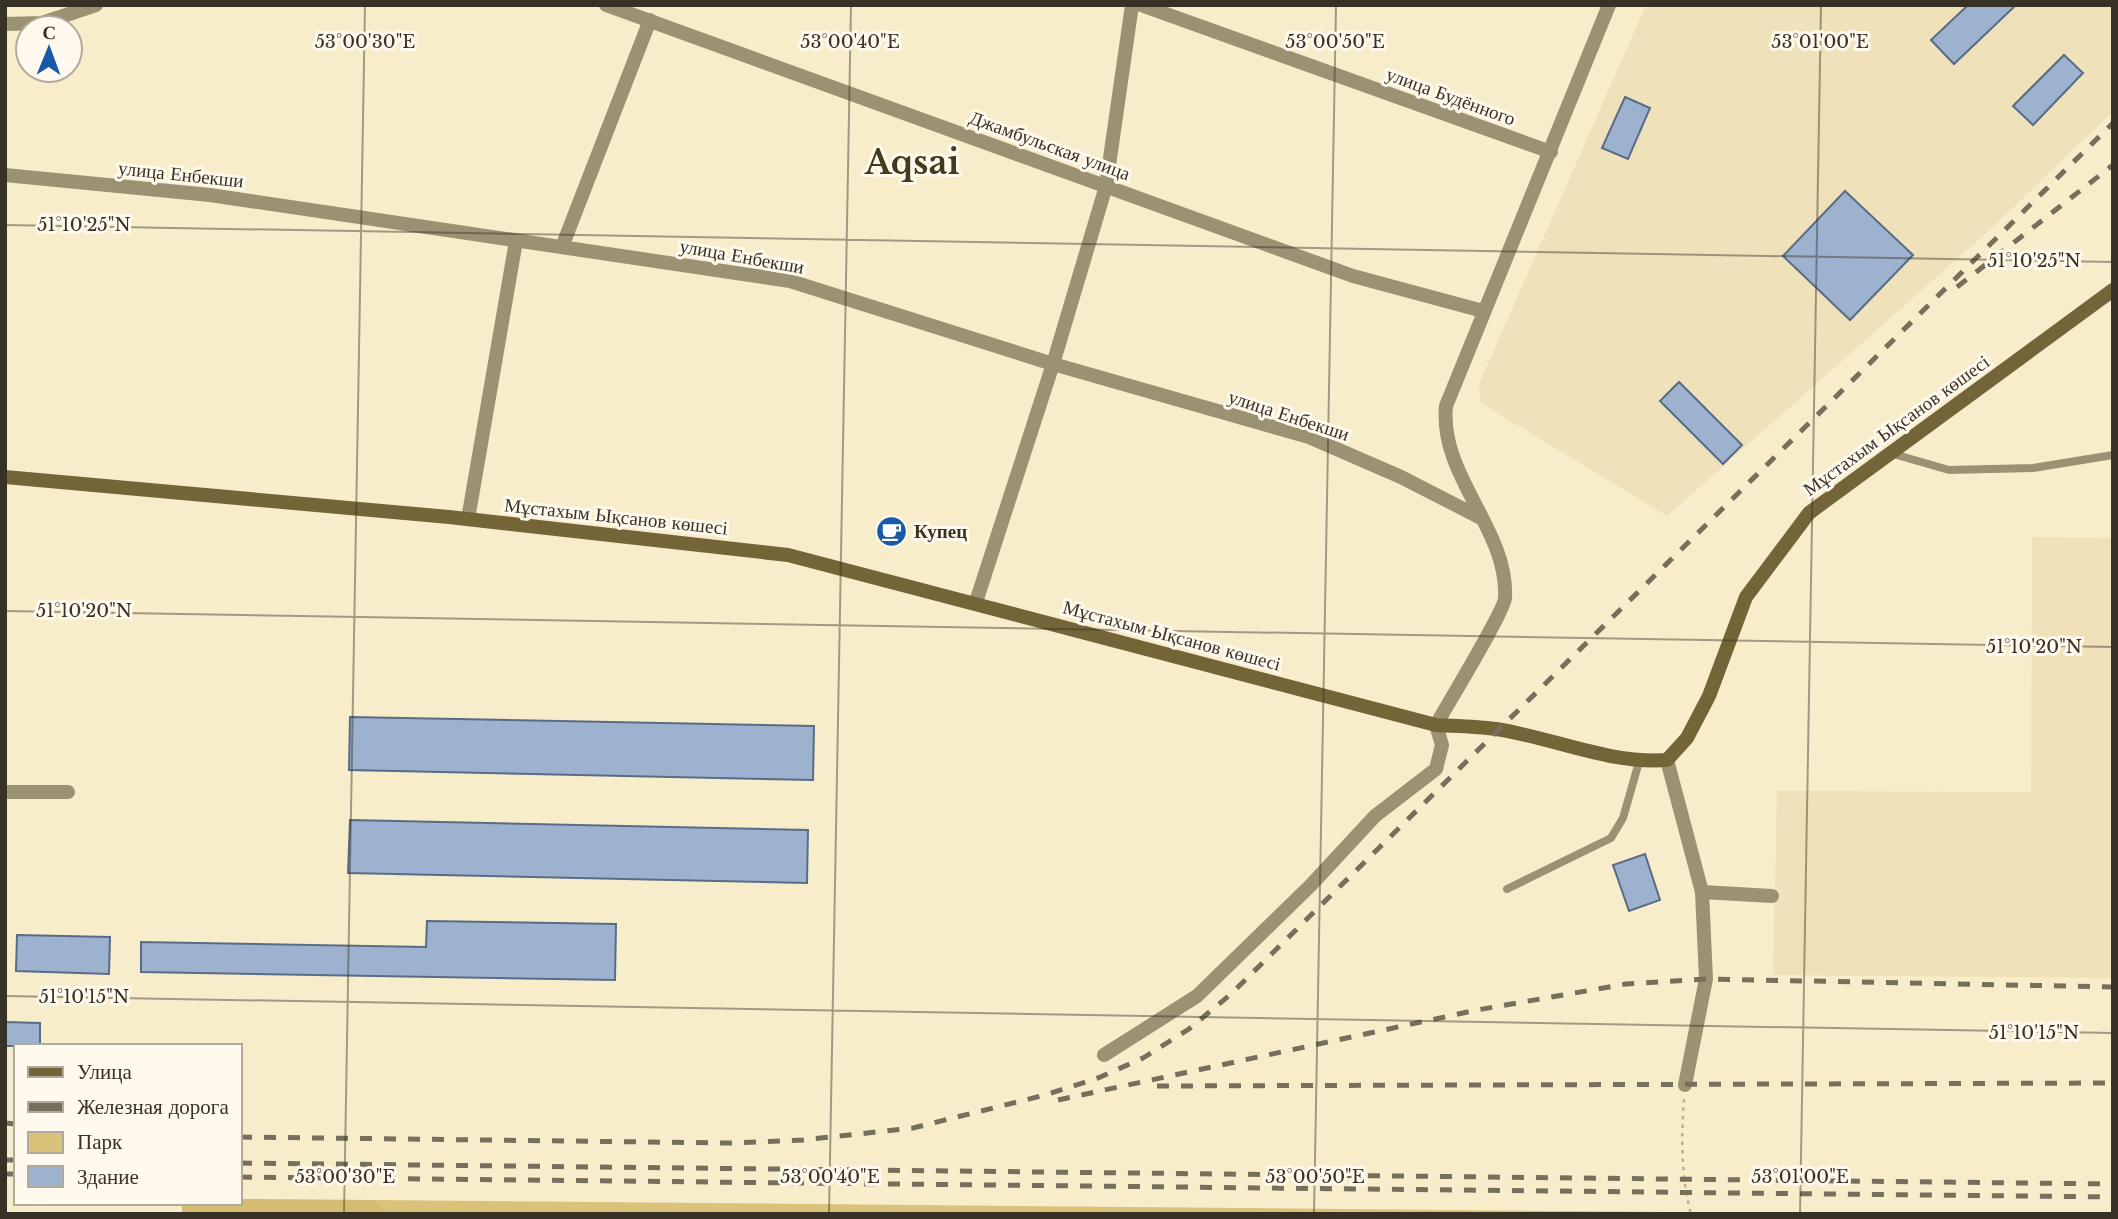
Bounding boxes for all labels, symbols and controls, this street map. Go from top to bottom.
north arrow [14,14,84,84]
text: С [42,21,56,44]
text: 53°00'30"E [315,31,415,53]
text: 53°00'40"E [800,31,900,53]
text: 53°00'50"E [1285,31,1385,53]
text: 53°01'00"E [1771,31,1869,53]
street label: улица Будённого [1383,62,1519,131]
street label: Джамбульская улица [966,106,1134,185]
district label: Aqsai [864,142,959,183]
street label: улица Енбекши [117,156,245,193]
text: 51°10'25"N [37,214,131,236]
street label: улица Енбекши [678,234,806,279]
text: 51°10'25"N [1987,250,2081,272]
street label: Мұстахым Ықсанов көшесі [1799,350,1994,501]
street label: улица Енбекши [1225,385,1352,446]
street label: Мұстахым Ықсанов көшесі [503,493,729,540]
cafe icon: Купец [874,514,908,548]
place label: Купец [914,520,967,543]
street label: Мұстахым Ықсанов көшесі [1060,595,1283,676]
text: 51°10'20"N [36,600,132,622]
text: 51°10'20"N [1986,636,2082,658]
text: 51°10'15"N [39,986,129,1008]
text: 51°10'15"N [1989,1022,2079,1044]
legend [14,1044,242,1205]
text: Улица [77,1059,132,1085]
text: Железная дорога [77,1094,229,1120]
text: Парк [77,1129,123,1155]
text: Здание [77,1164,139,1190]
text: 53°00'30"E [295,1166,395,1188]
text: 53°00'40"E [780,1166,880,1188]
text: 53°00'50"E [1265,1166,1365,1188]
text: 53°01'00"E [1751,1166,1849,1188]

